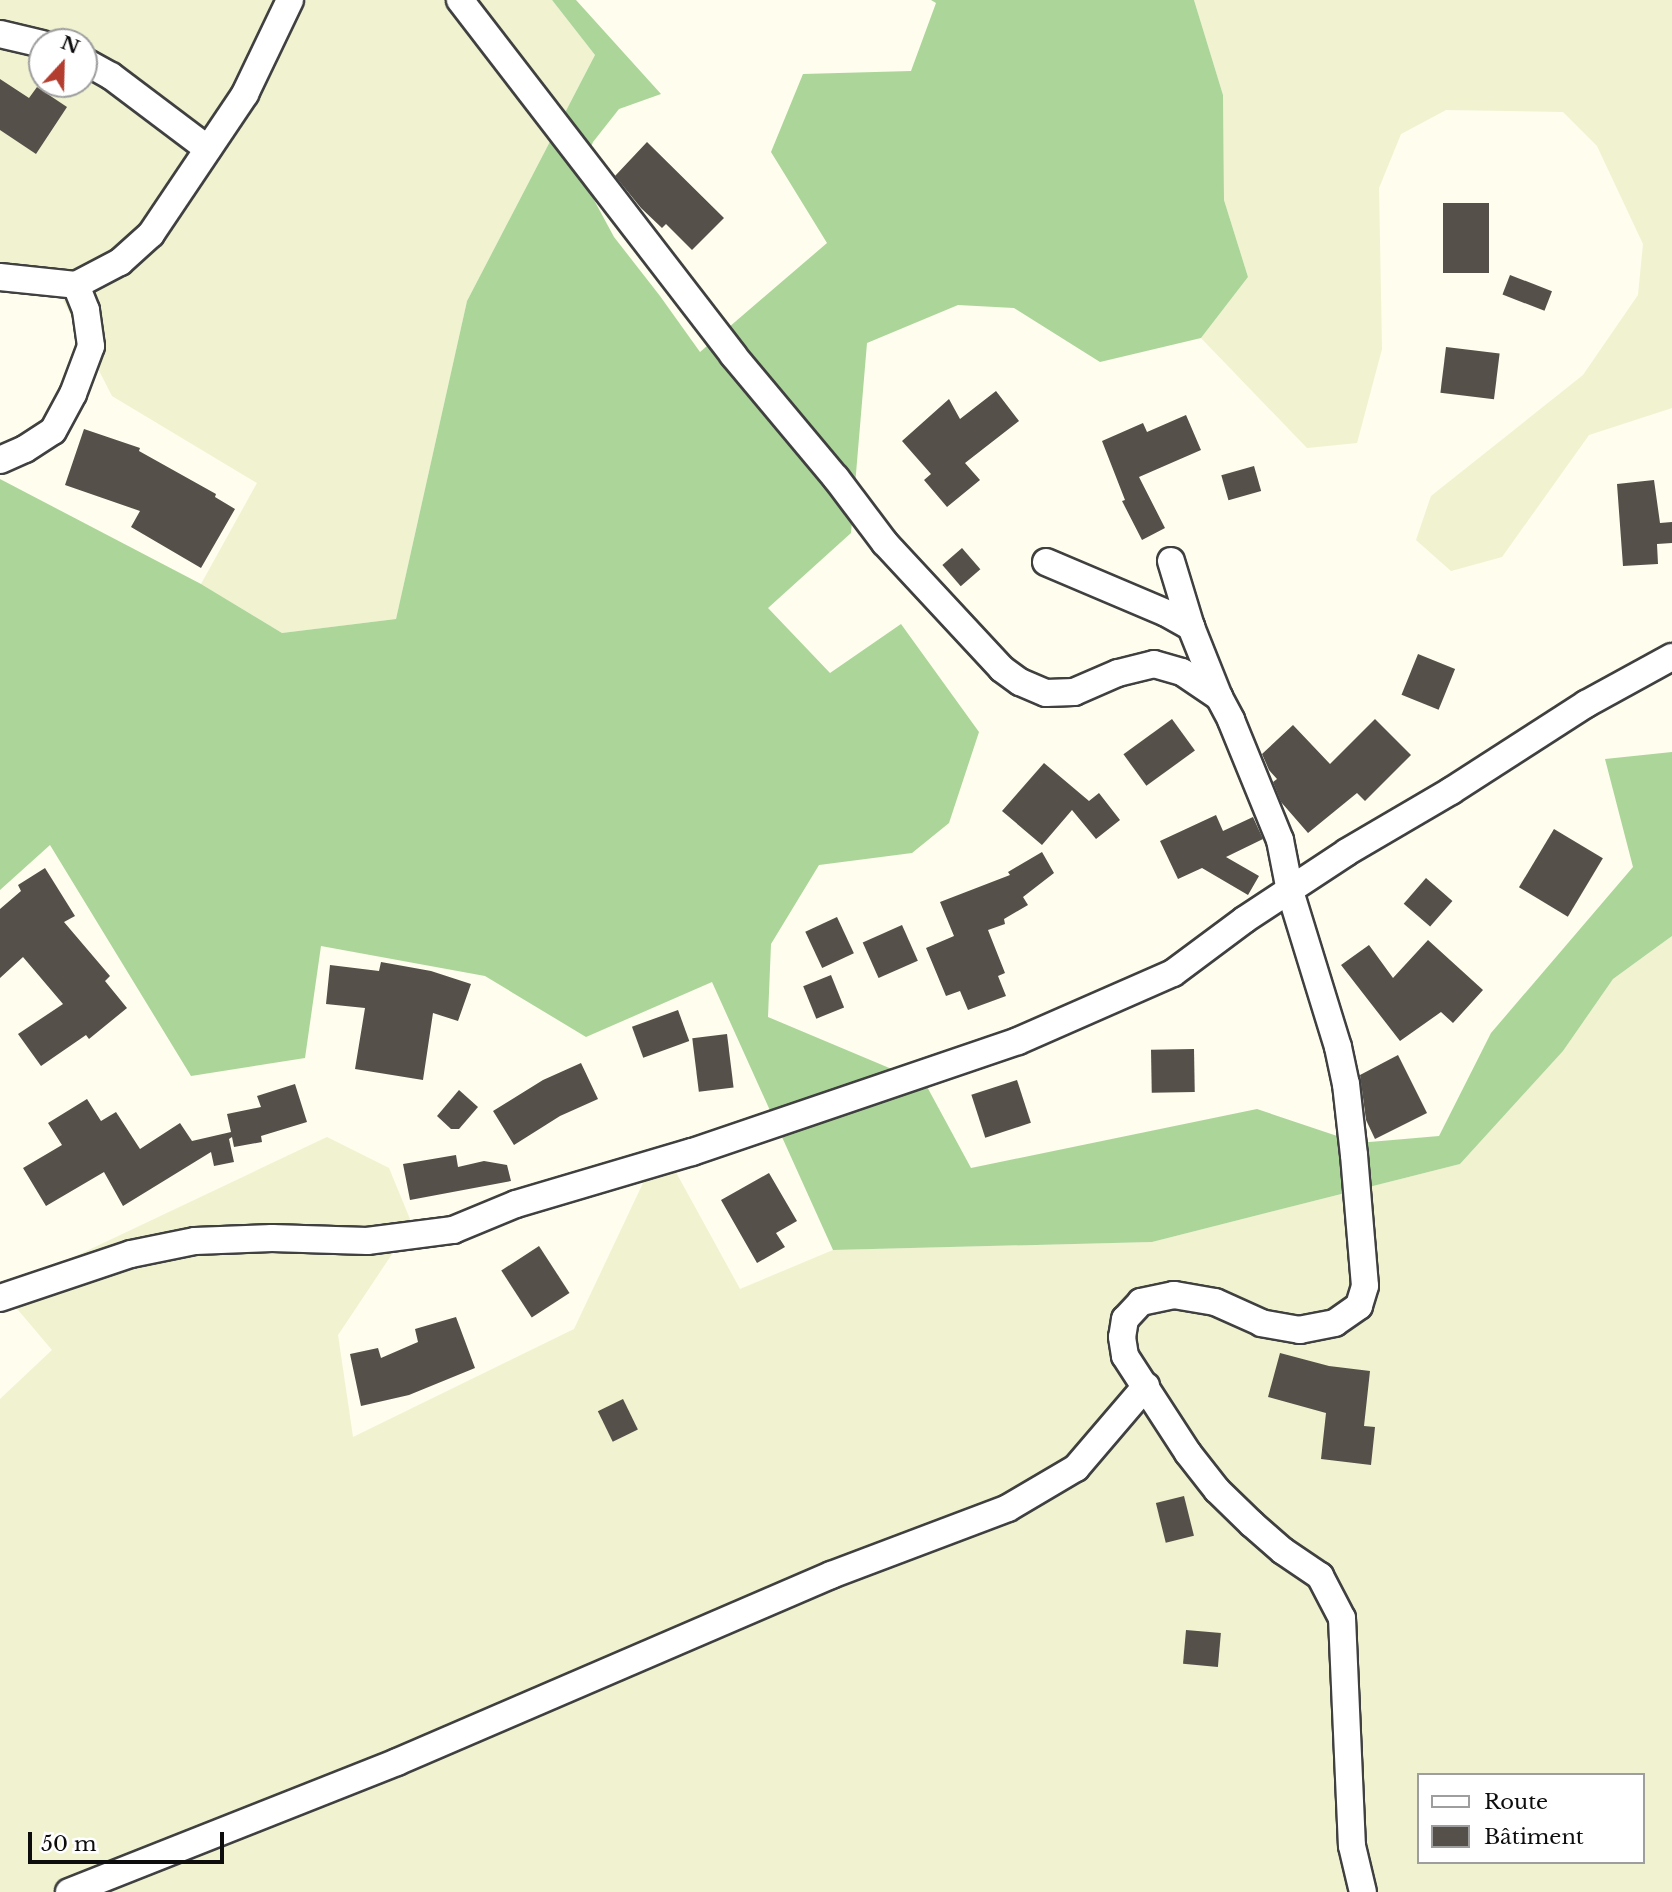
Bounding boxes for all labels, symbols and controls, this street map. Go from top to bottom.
north arrow [28,28,98,98]
text: N [58,31,83,59]
legend [1416,1773,1644,1864]
text: Route [1484,1789,1548,1815]
scale bar [32,1818,228,1862]
text: Bâtiment [1484,1824,1584,1850]
text: 50 m [41,1831,96,1857]

